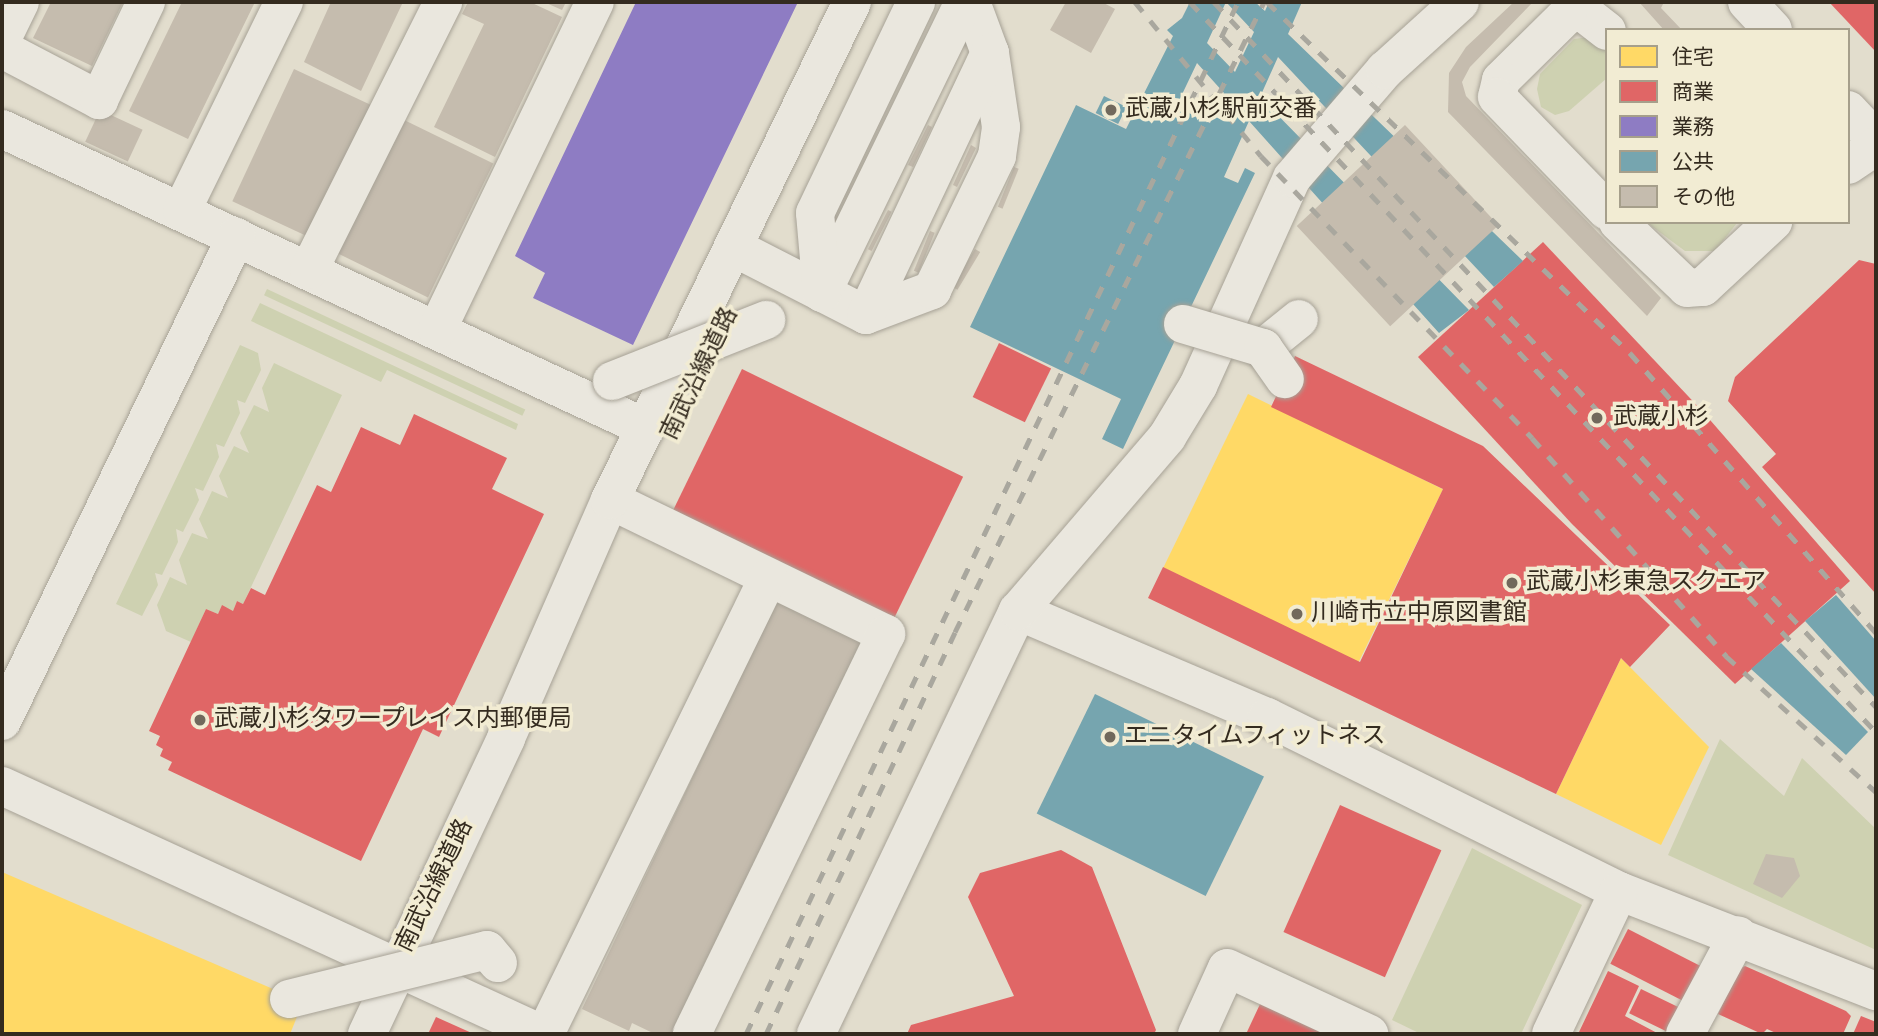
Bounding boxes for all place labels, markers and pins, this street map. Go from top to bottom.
place label: 武蔵小杉駅前交番 [1125,96,1317,124]
marker: 武蔵小杉駅前交番 [1103,102,1119,118]
place label: 武蔵小杉 [1613,404,1709,432]
marker: 武蔵小杉 [1587,408,1607,428]
place label: 武蔵小杉東急スクエア [1526,569,1766,597]
marker: 武蔵小杉東急スクエア [1504,575,1520,591]
place label: 川崎市立中原図書館 [1311,600,1527,628]
marker: 川崎市立中原図書館 [1289,606,1305,622]
place label: 武蔵小杉タワープレイス内郵便局 [214,706,574,734]
marker: 武蔵小杉タワープレイス内郵便局 [192,712,208,728]
place label: エニタイムフィットネス [1124,723,1388,751]
marker: エニタイムフィットネス [1102,729,1118,745]

